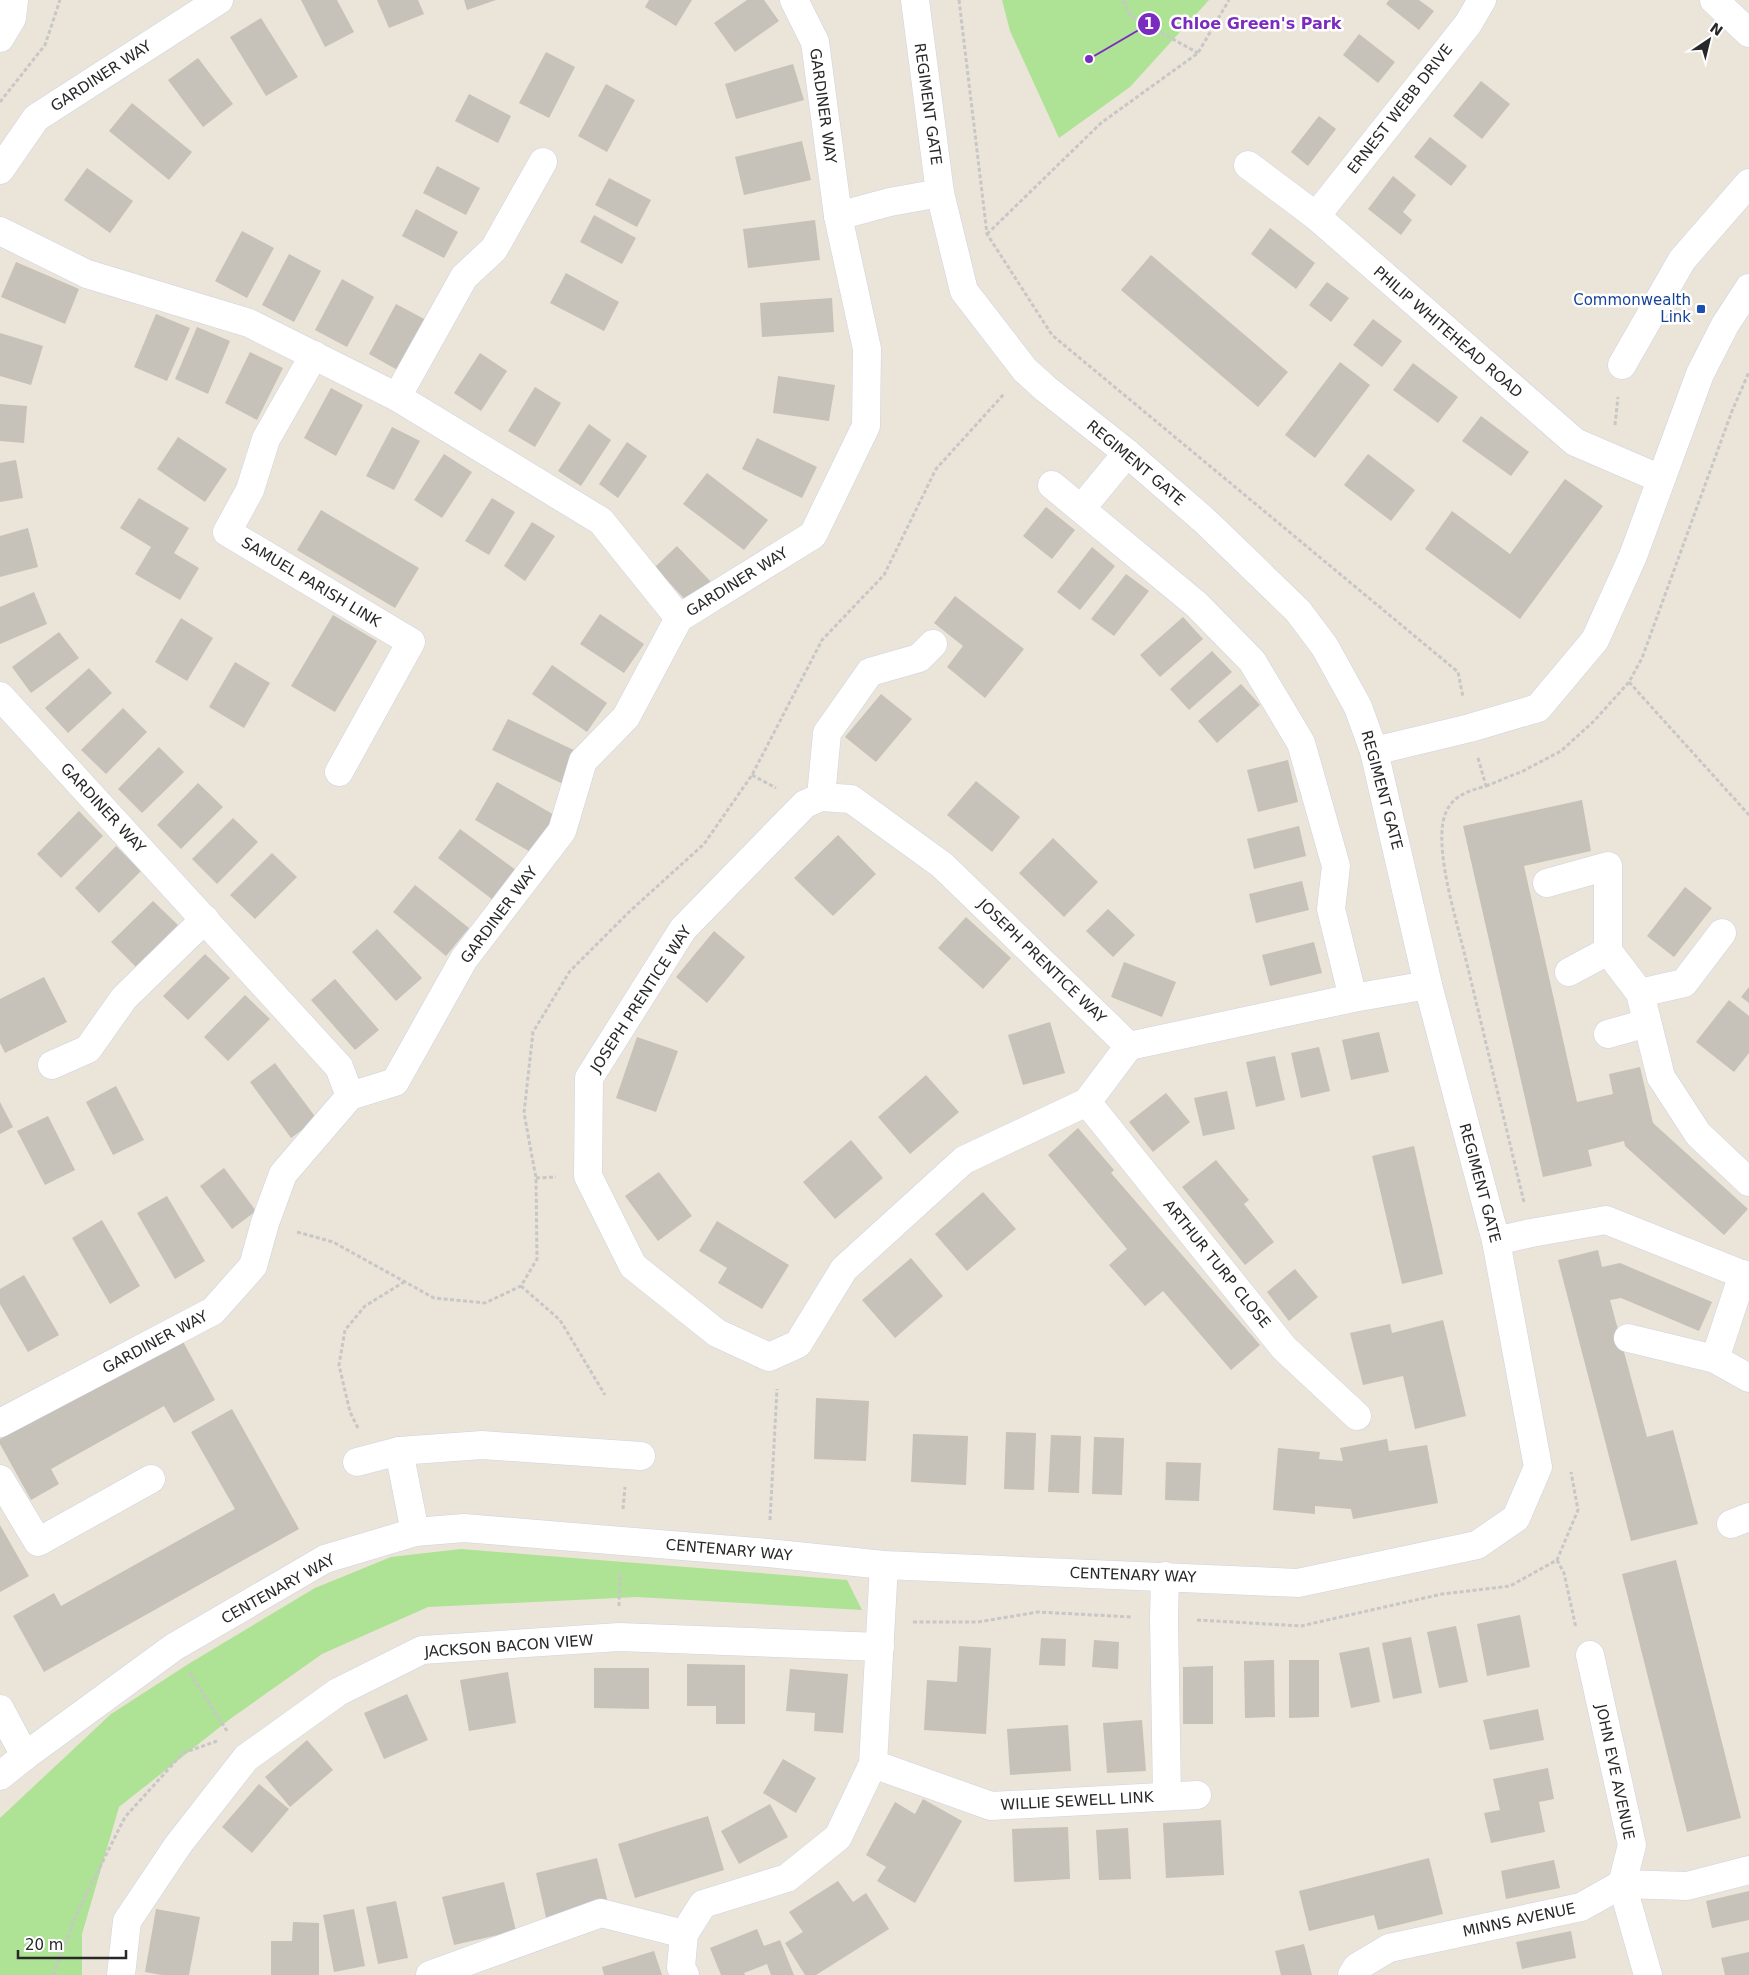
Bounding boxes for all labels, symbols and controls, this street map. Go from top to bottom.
callout: Chloe Green's Park [1136,8,1352,39]
text: Chloe Green's Park [1171,14,1342,33]
text: 1 [1144,15,1154,33]
north arrow [1684,15,1734,65]
text: N [1707,19,1726,39]
street label: GARDINER WAY [47,36,155,115]
street label: ERNEST WEBB DRIVE [1344,40,1456,178]
street label: REGIMENT GATE [911,42,945,166]
street label: GARDINER WAY [806,47,840,166]
street label: PHILIP WHITEHEAD ROAD [1370,262,1526,402]
place label: Commonwealth Link [1573,291,1691,326]
marker: Commonwealth Link [1695,303,1707,315]
street label: REGIMENT GATE [1083,417,1189,509]
street label: SAMUEL PARISH LINK [238,533,385,631]
street label: GARDINER WAY [683,543,792,620]
street label: REGIMENT GATE [1357,728,1407,852]
street label: GARDINER WAY [57,759,150,857]
street label: GARDINER WAY [457,862,542,967]
street label: JOSEPH PRENTICE WAY [973,894,1110,1027]
street label: JOSEPH PRENTICE WAY [586,922,696,1076]
street label: REGIMENT GATE [1455,1121,1505,1245]
street label: ARTHUR TURP CLOSE [1160,1196,1274,1332]
street label: GARDINER WAY [99,1306,211,1377]
street label: CENTENARY WAY [665,1536,794,1565]
street label: CENTENARY WAY [218,1550,339,1628]
street label: CENTENARY WAY [1069,1564,1198,1586]
street label: JACKSON BACON VIEW [423,1631,594,1661]
street label: JOHN EVE AVENUE [1592,1702,1638,1841]
street label: WILLIE SEWELL LINK [1000,1788,1155,1814]
street label: MINNS AVENUE [1461,1899,1577,1941]
scale bar [18,1928,125,1960]
text: 20 m [25,1936,63,1954]

